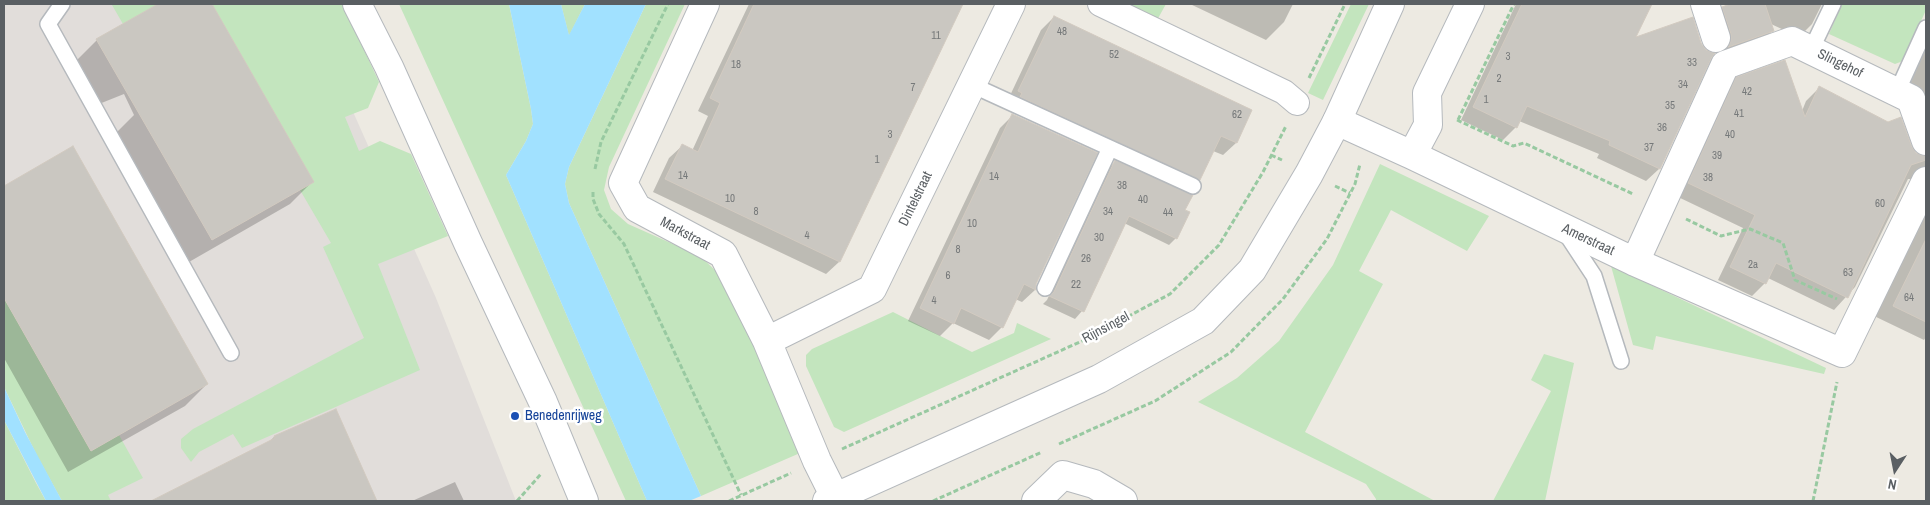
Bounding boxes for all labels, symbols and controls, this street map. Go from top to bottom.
house number: 48 [1057,25,1067,39]
house number: 11 [931,29,941,43]
street label: Slingehof [1815,46,1865,82]
house number: 52 [1109,48,1119,62]
house number: 3 [1505,50,1511,64]
house number: 33 [1687,56,1697,70]
house number: 18 [731,58,741,72]
house number: 2 [1496,72,1502,86]
house number: 34 [1678,78,1688,92]
house number: 7 [910,81,916,95]
house number: 42 [1742,85,1752,99]
house number: 1 [1483,93,1489,107]
house number: 35 [1665,99,1675,113]
house number: 41 [1734,107,1744,121]
house number: 62 [1232,108,1242,122]
house number: 36 [1657,121,1667,135]
house number: 3 [887,128,893,142]
house number: 40 [1725,128,1735,142]
house number: 37 [1644,141,1654,155]
house number: 39 [1712,149,1722,163]
house number: 1 [874,153,880,167]
house number: 14 [678,169,688,183]
street label: Dintelstraat [896,169,936,229]
house number: 14 [989,170,999,184]
house number: 38 [1703,171,1713,185]
house number: 38 [1117,179,1127,193]
house number: 10 [725,192,735,206]
house number: 40 [1138,193,1148,207]
house number: 60 [1875,197,1885,211]
house number: 8 [753,205,759,219]
house number: 34 [1103,205,1113,219]
house number: 44 [1163,206,1173,220]
street label: Markstraat [657,214,713,254]
house number: 10 [967,217,977,231]
street label: Amerstraat [1559,221,1617,259]
house number: 4 [804,229,810,243]
house number: 30 [1094,231,1104,245]
house number: 8 [955,243,961,257]
house number: 26 [1081,252,1091,266]
house number: 2a [1748,258,1758,272]
house number: 63 [1843,266,1853,280]
house number: 6 [945,269,951,283]
house number: 22 [1071,278,1081,292]
house number: 64 [1904,291,1914,305]
house number: 4 [931,294,937,308]
street label: Rijnsingel [1080,309,1132,347]
place label: Benedenrijweg [525,408,602,424]
marker: Benedenrijweg [509,410,521,422]
north arrow [1870,445,1920,495]
text: N [1886,475,1898,494]

